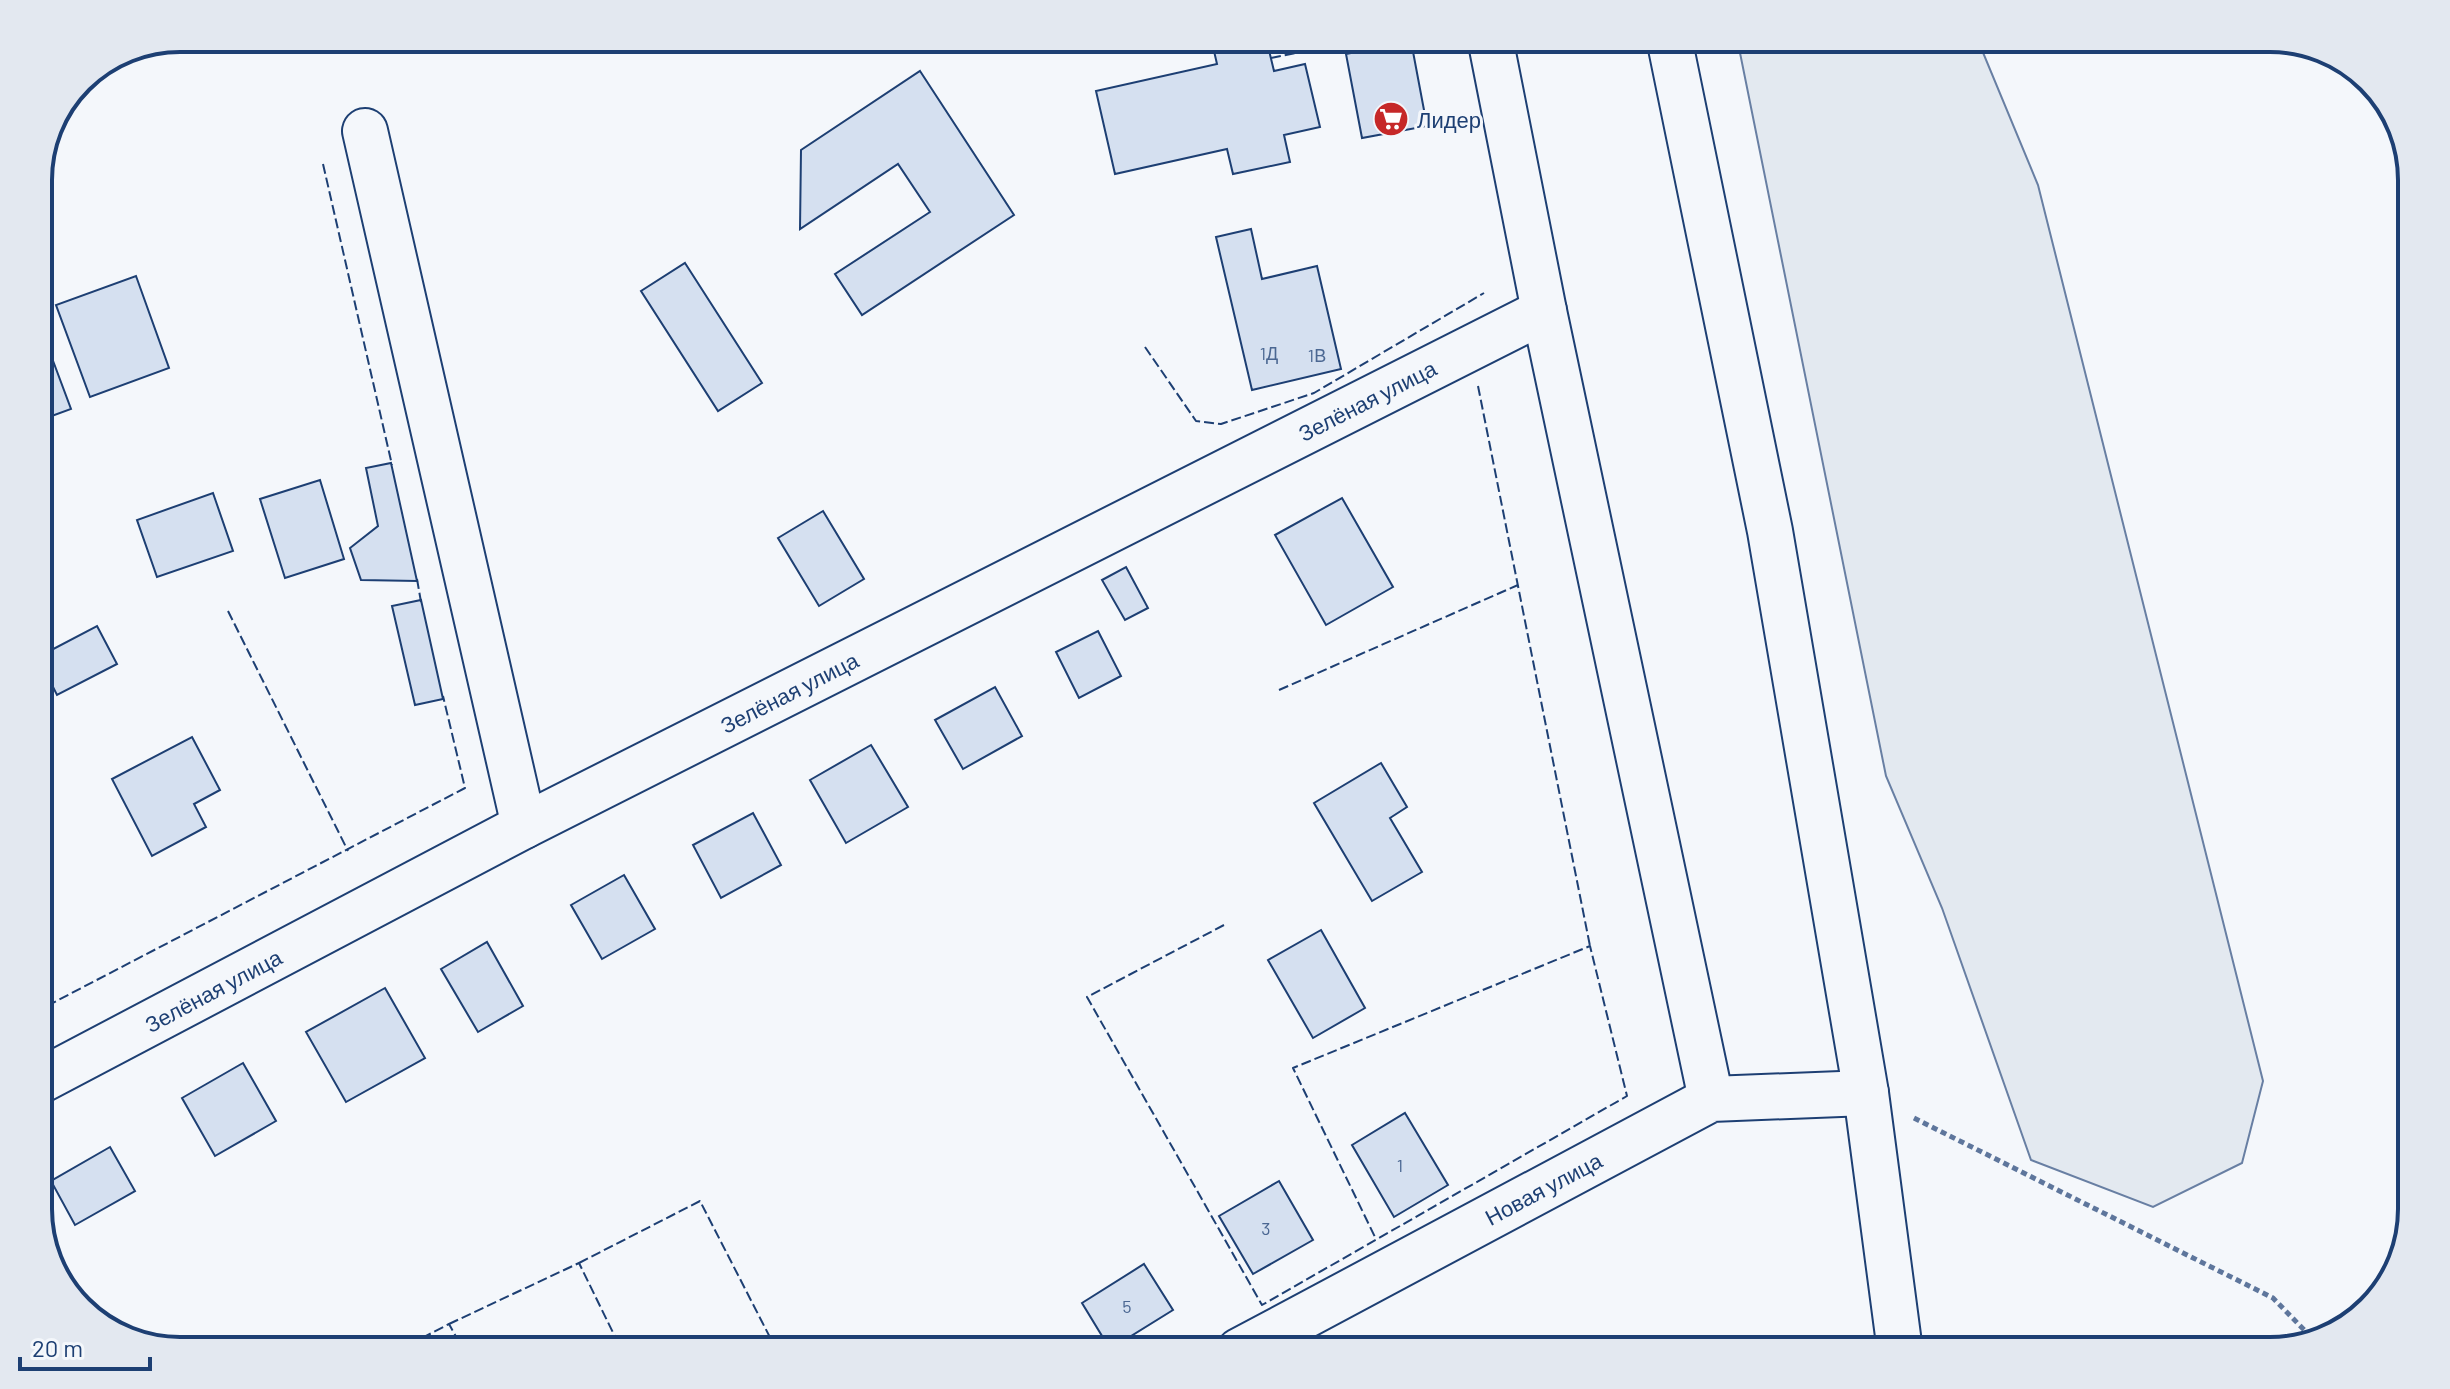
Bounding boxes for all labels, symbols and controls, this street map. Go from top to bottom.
supermarket icon: Лидер [1372,100,1410,138]
place label: Лидер [1417,106,1481,133]
house number: 1Д [1260,342,1278,364]
house number: 1В [1308,344,1326,366]
street label: Зелёная улица [1294,354,1441,447]
street label: Зелёная улица [716,646,863,739]
street label: Зелёная улица [140,943,287,1038]
street label: Новая улица [1480,1146,1607,1231]
house number: 1 [1397,1154,1403,1176]
house number: 3 [1261,1217,1271,1239]
house number: 5 [1122,1295,1132,1317]
scale bar [20,1321,150,1371]
text: 20 m [32,1333,83,1362]

